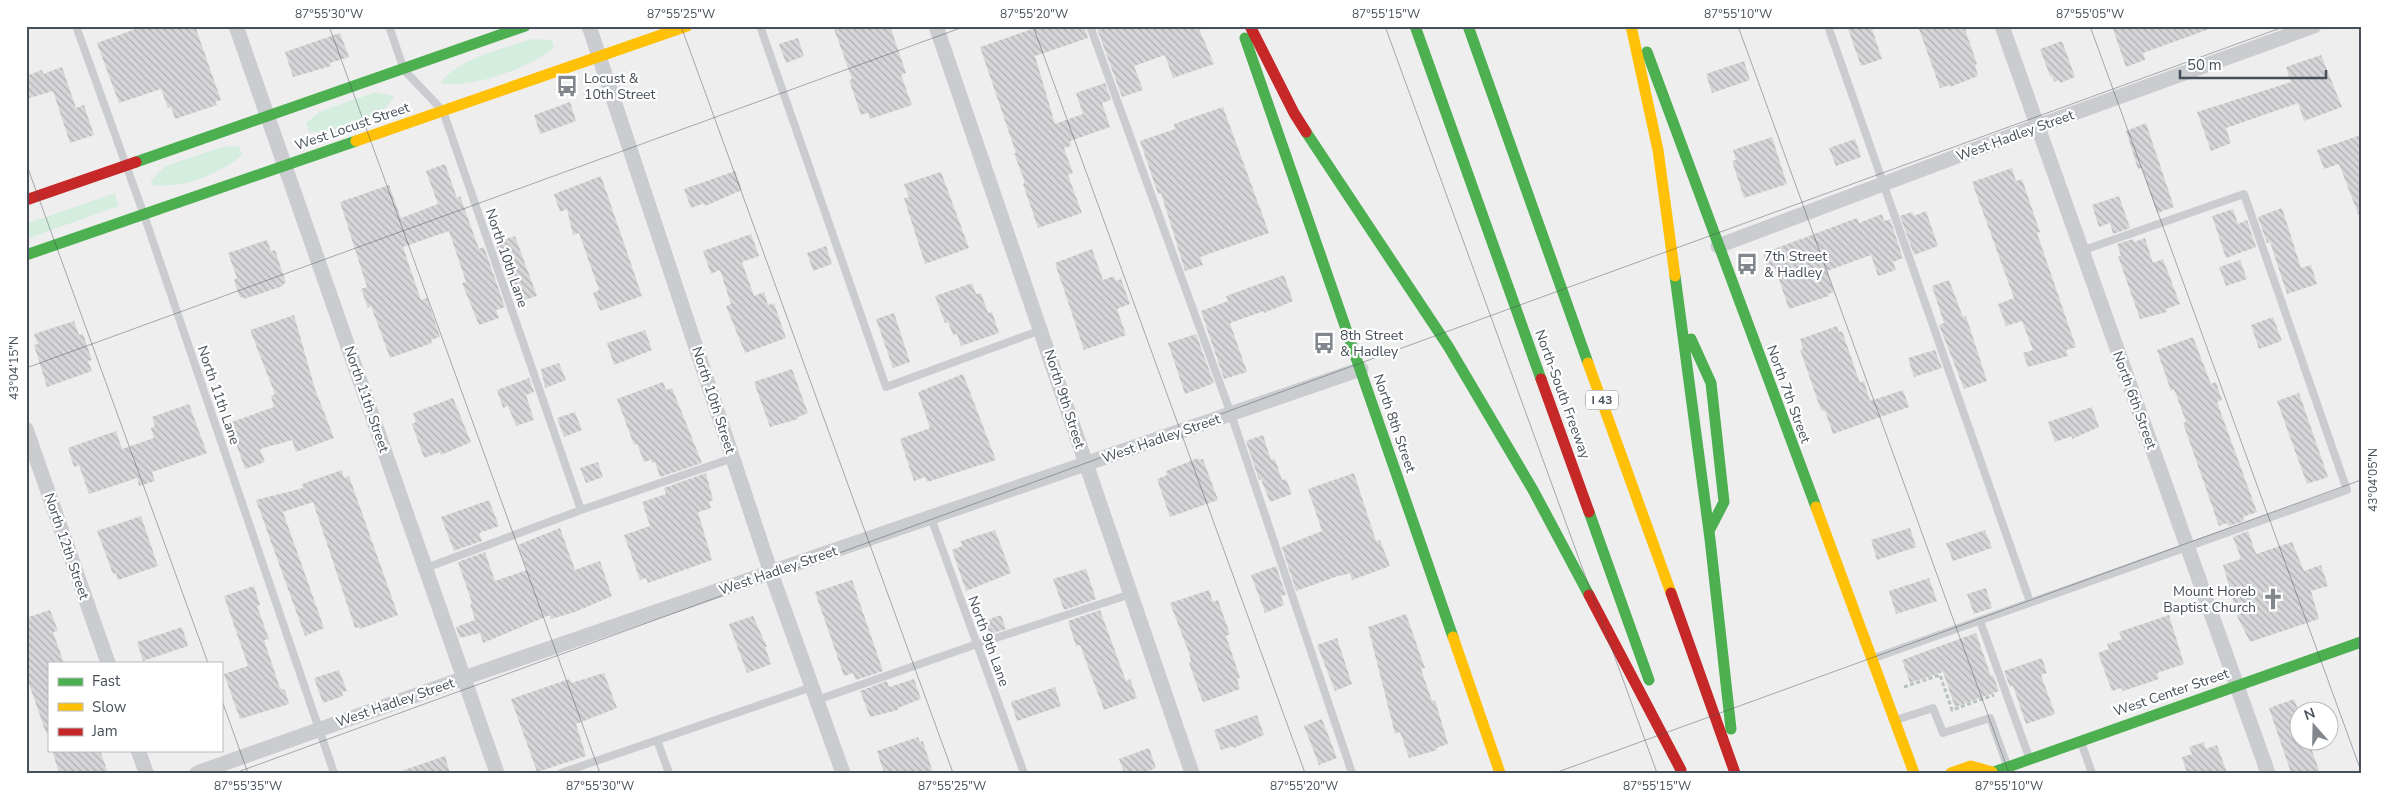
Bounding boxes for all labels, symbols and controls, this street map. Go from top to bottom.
text: 87°55'30"W [295,6,363,22]
text: 87°55'25"W [647,6,715,22]
text: 87°55'20"W [1000,6,1068,22]
text: 87°55'15"W [1352,6,1420,22]
text: 87°55'10"W [1704,6,1772,22]
text: 87°55'05"W [2056,6,2124,22]
scale bar [2180,48,2326,80]
text: 50 m [2187,55,2222,75]
place label: Locust & 10th Street [584,69,656,104]
bus stop icon: Locust & 10th Street [554,73,580,99]
street label: West Locust Street [292,98,412,155]
street label: West Hadley Street [1954,105,2077,166]
street label: North 10th Lane [481,206,532,310]
place label: 7th Street & Hadley [1764,247,1827,282]
bus stop icon: 7th Street & Hadley [1734,251,1760,277]
place label: 8th Street & Hadley [1340,326,1403,361]
street label: North-South Freeway [1530,327,1595,462]
bus stop icon: 8th Street & Hadley [1311,330,1337,356]
text: 43°04'15"N [6,336,22,400]
street label: North 11th Lane [193,343,244,447]
street label: North 11th Street [339,343,394,455]
street label: North 7th Street [1762,343,1815,446]
street label: North 10th Street [687,344,740,456]
street label: North 9th Street [1040,347,1090,451]
street label: North 6th Street [2108,349,2161,452]
street label: North 8th Street [1369,371,1420,475]
road number: I 43 [1586,390,1618,410]
street label: West Hadley Street [1100,409,1223,468]
text: 43°04'05"N [2365,448,2381,512]
street label: North 12th Street [39,490,94,602]
street label: West Hadley Street [717,541,840,600]
place label: Mount Horeb Baptist Church [2163,582,2256,617]
church icon: Mount Horeb Baptist Church [2260,586,2286,612]
street label: North 9th Lane [963,593,1014,689]
legend [48,662,222,752]
street label: West Center Street [2111,664,2231,721]
text: Fast [92,671,121,691]
street label: West Hadley Street [334,673,457,732]
text: Slow [92,697,127,717]
north arrow [2290,702,2340,752]
text: N [2302,704,2318,725]
text: Jam [91,721,118,741]
text: 87°55'35"W [214,778,282,794]
text: 87°55'30"W [566,778,634,794]
text: 87°55'25"W [918,778,986,794]
text: 87°55'20"W [1270,778,1338,794]
text: 87°55'15"W [1623,778,1691,794]
text: 87°55'10"W [1975,778,2043,794]

